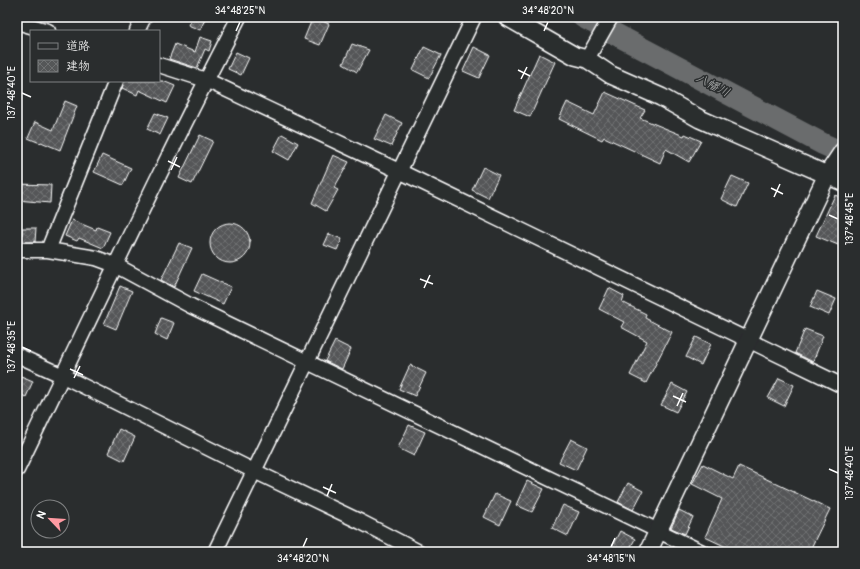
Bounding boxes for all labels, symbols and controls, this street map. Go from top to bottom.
text: 34°48'25"N [215,5,265,17]
text: 34°48'20"N [522,5,574,17]
legend [30,30,160,82]
text: 道路 [66,39,90,54]
text: 建物 [66,59,90,74]
text: 137°48'40"E [6,66,18,120]
water label: 八幡川 [693,70,732,101]
text: 137°48'45"E [844,193,856,245]
text: 137°48'35"E [6,321,18,373]
text: 137°48'40"E [844,446,856,500]
north arrow [30,499,70,539]
text: N [34,508,49,521]
text: 34°48'20"N [277,553,329,565]
text: 34°48'15"N [587,553,636,565]

